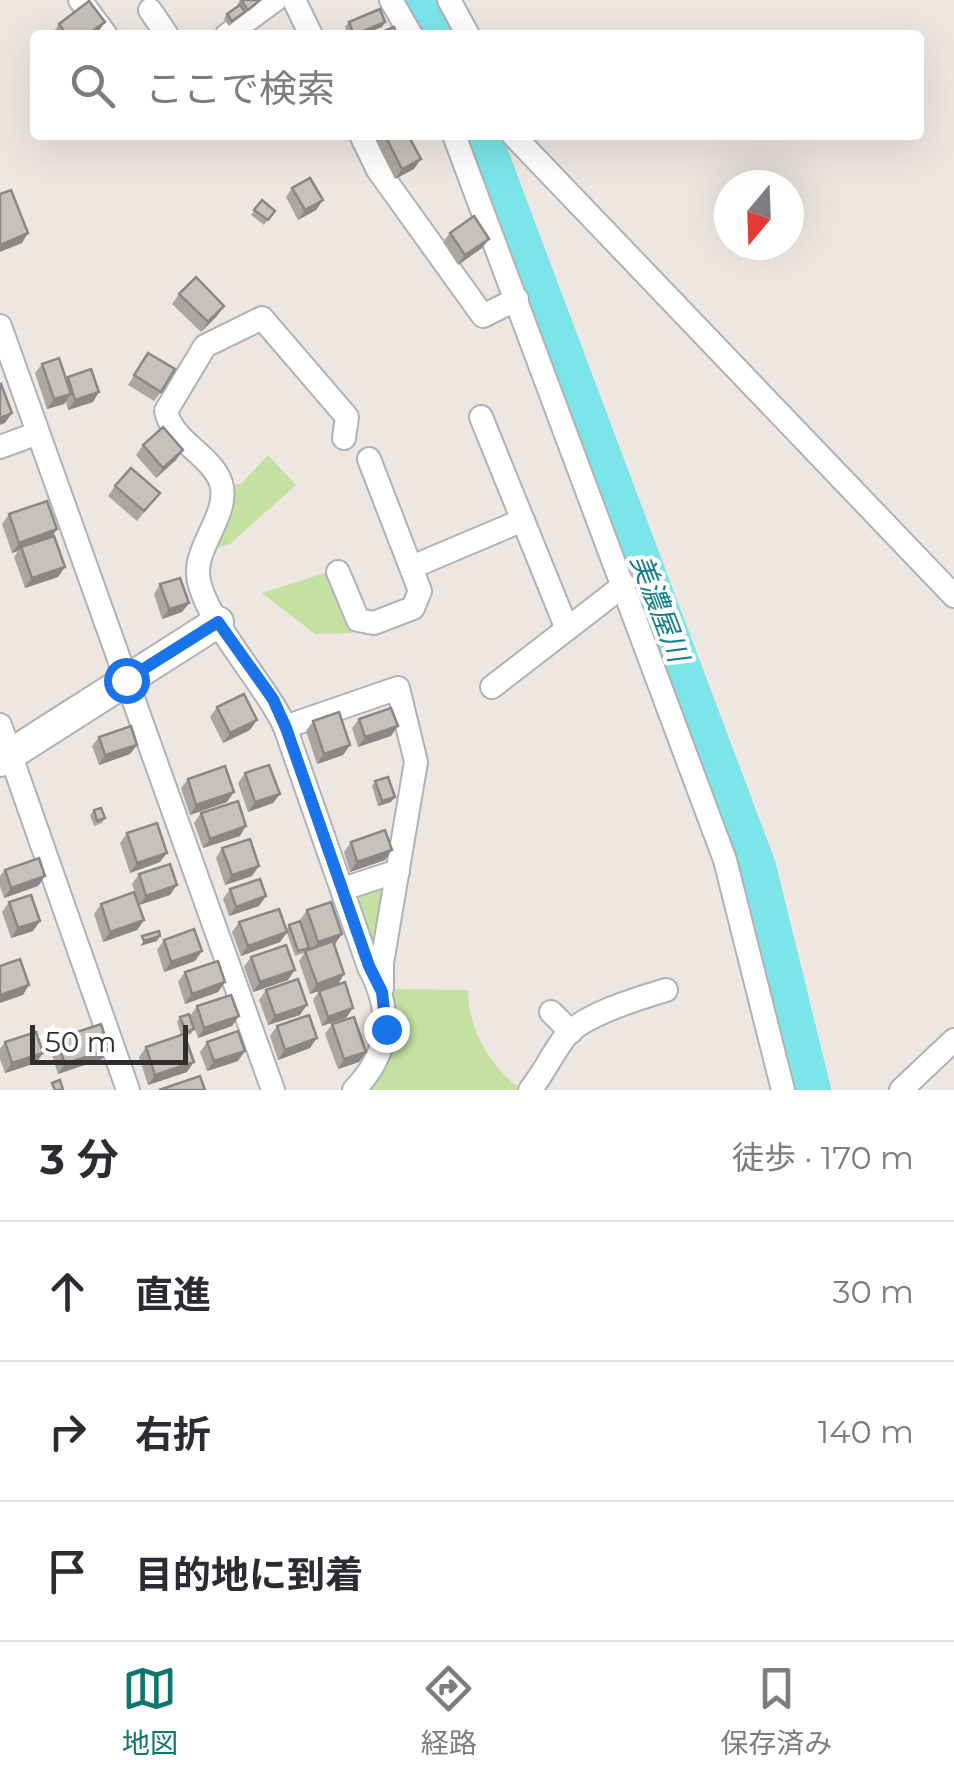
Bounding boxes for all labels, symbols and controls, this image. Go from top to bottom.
search box [30,30,924,140]
icon: search [65,58,120,113]
text: ここで検索 [145,65,335,112]
north arrow [714,170,804,260]
water label: 美濃屋川 [624,550,697,669]
route start [104,658,150,704]
route end [364,1007,410,1053]
scale bar [30,1020,188,1064]
text: 50 m [45,1025,116,1059]
text: 3 分 [40,1133,119,1185]
text: 徒歩 · 170 m [732,1138,914,1177]
icon: ahead [40,1264,95,1319]
text: 直進 [135,1271,211,1318]
text: 30 m [832,1272,914,1311]
icon: right [40,1404,95,1459]
text: 右折 [135,1411,211,1458]
text: 140 m [818,1412,914,1451]
icon: arrive [40,1544,95,1599]
text: 目的地に到着 [135,1551,363,1598]
tab: 地図 [122,1661,178,1761]
tab: 経路 [421,1661,477,1761]
tab: 保存済み [720,1661,832,1761]

